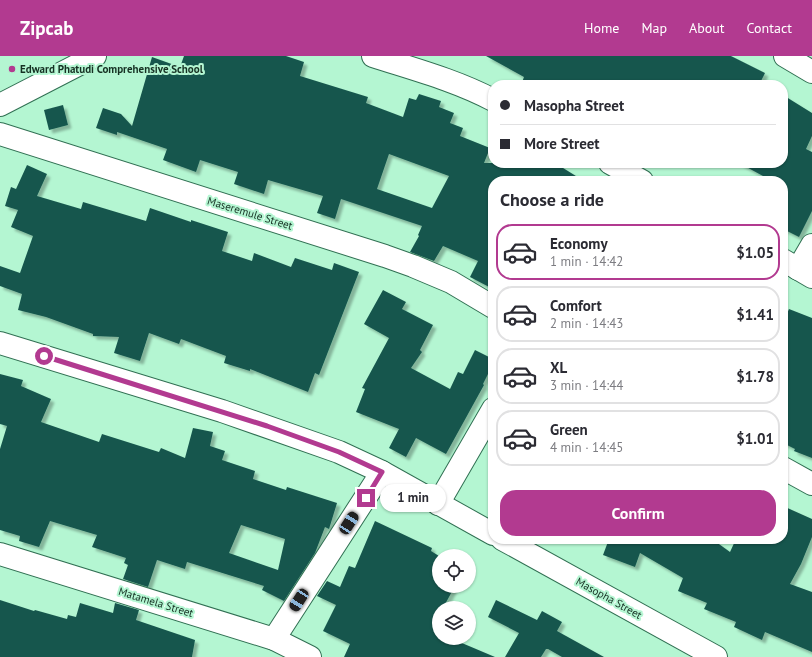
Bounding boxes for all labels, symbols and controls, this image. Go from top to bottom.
text: Zipcab [20,16,73,40]
text: Home [584,19,619,37]
text: Map [641,19,667,37]
text: About [689,19,725,37]
text: Contact [747,19,792,37]
place label: Edward Phatudi Comprehensive School [20,62,204,76]
marker: Edward Phatudi Comprehensive School [7,64,17,74]
text: Masopha Street [524,96,624,115]
text: More Street [524,134,600,153]
text: Choose a ride [500,188,604,211]
street label: Maseremule Street [206,193,295,233]
icon: car [502,234,538,270]
text: Economy [550,234,608,253]
text: $1.05 [736,243,774,262]
text: 1 min · 14:42 [550,253,623,270]
icon: car [502,296,538,332]
text: Comfort [550,296,602,315]
text: $1.41 [736,305,774,324]
text: 2 min · 14:43 [550,315,623,332]
route start [35,347,53,365]
icon: car [502,358,538,394]
text: XL [550,358,567,377]
text: $1.78 [736,367,774,386]
text: 3 min · 14:44 [550,377,623,394]
icon: car [502,420,538,456]
text: Green [550,420,588,439]
text: $1.01 [736,429,774,448]
text: 4 min · 14:45 [550,439,623,456]
callout: 1 min [380,484,446,512]
route end [357,489,375,507]
text: 1 min [397,489,429,506]
button: Confirm [500,490,776,536]
car [337,510,361,536]
map controls [432,549,476,645]
button: locate [432,549,476,593]
street label: Masopha Street [574,574,645,622]
street label: Matamela Street [117,584,195,620]
car [287,587,311,613]
button: layers [432,601,476,645]

